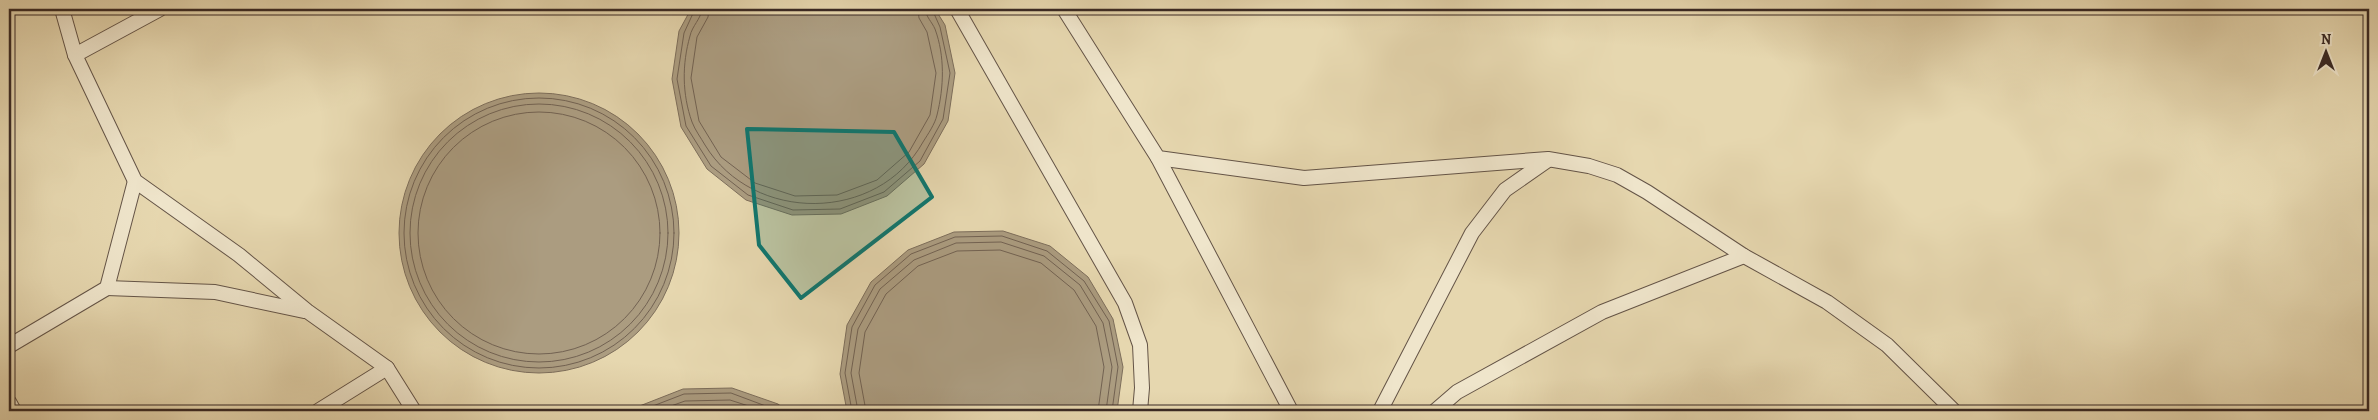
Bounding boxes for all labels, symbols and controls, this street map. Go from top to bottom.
north arrow [2300,28,2350,78]
text: N [2321,30,2331,49]

